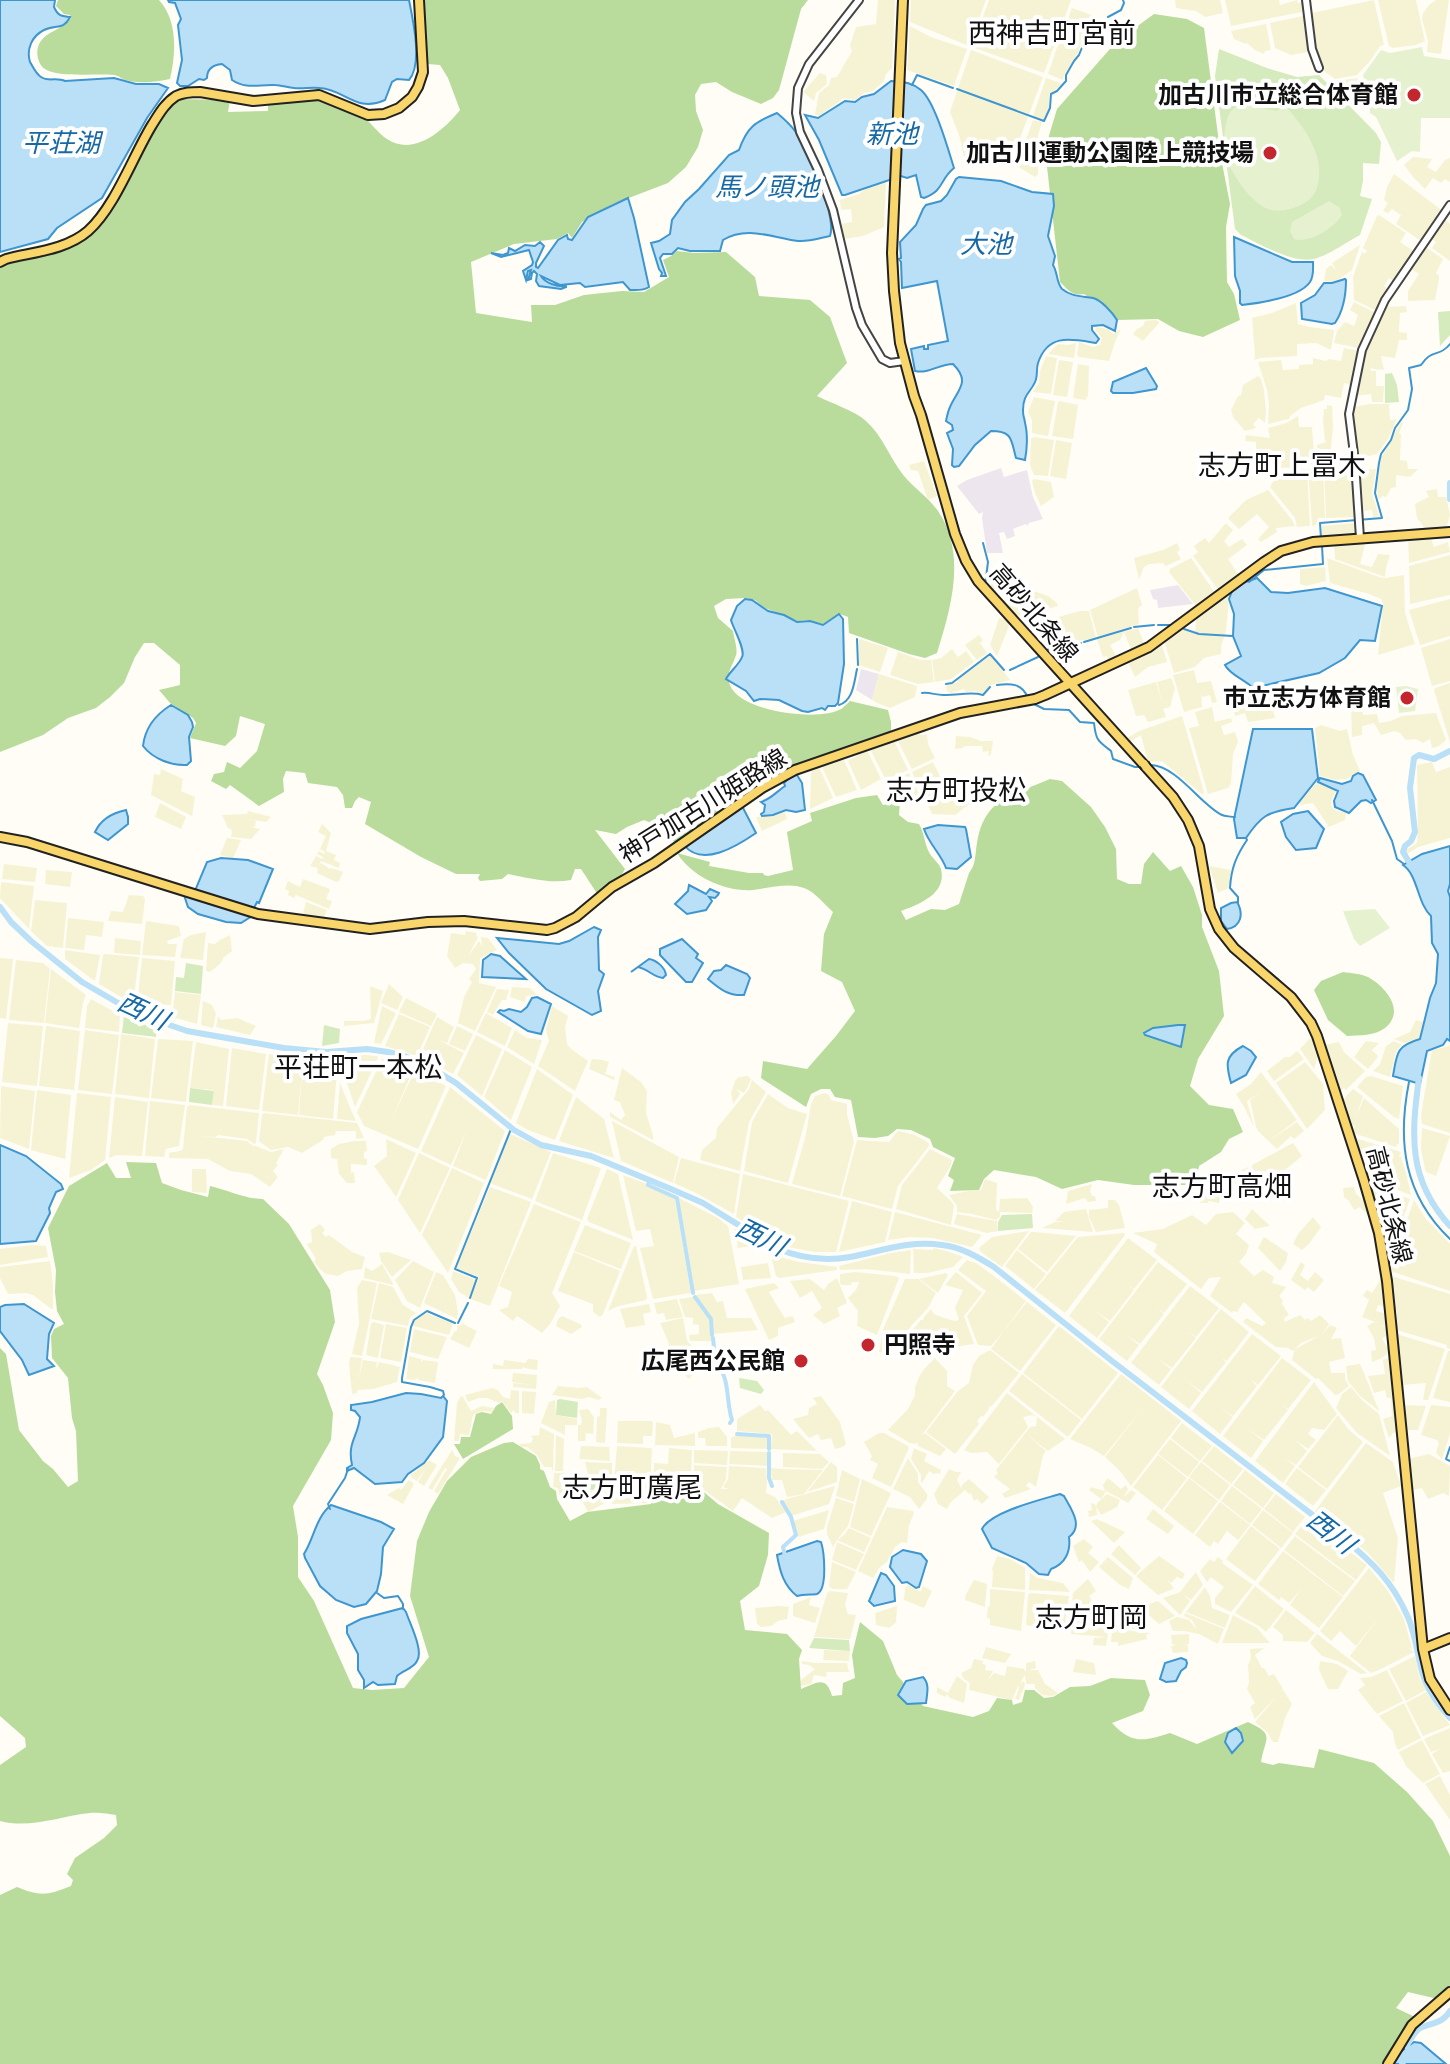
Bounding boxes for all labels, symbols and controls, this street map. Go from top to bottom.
district label: 西神吉町宮前 [968,14,1136,51]
place label: 加古川市立総合体育館 [1158,78,1398,110]
marker: 加古川市立総合体育館 [1405,86,1423,104]
water label: 新池 [866,116,921,150]
water label: 平荘湖 [22,125,104,159]
place label: 加古川運動公園陸上競技場 [966,136,1254,168]
marker: 加古川運動公園陸上競技場 [1261,144,1279,162]
water label: 馬ノ頭池 [715,169,822,203]
water label: 大池 [960,226,1015,260]
district label: 志方町上冨木 [1198,446,1366,483]
street label: 高砂北条線 [983,557,1086,668]
place label: 市立志方体育館 [1223,681,1391,713]
marker: 市立志方体育館 [1398,689,1416,707]
street label: 神戸加古川姫路線 [613,741,792,870]
district label: 志方町投松 [886,771,1026,808]
water label: 西川 [113,984,177,1038]
district label: 平荘町一本松 [274,1048,442,1085]
street label: 高砂北条線 [1360,1143,1420,1267]
district label: 志方町高畑 [1152,1167,1292,1204]
water label: 西川 [731,1209,795,1264]
place label: 円照寺 [884,1328,956,1360]
marker: 円照寺 [859,1336,877,1354]
place label: 広尾西公民館 [641,1344,785,1376]
marker: 広尾西公民館 [792,1352,810,1370]
district label: 志方町廣尾 [562,1468,702,1505]
water label: 西川 [1301,1502,1365,1562]
district label: 志方町岡 [1035,1598,1147,1635]

